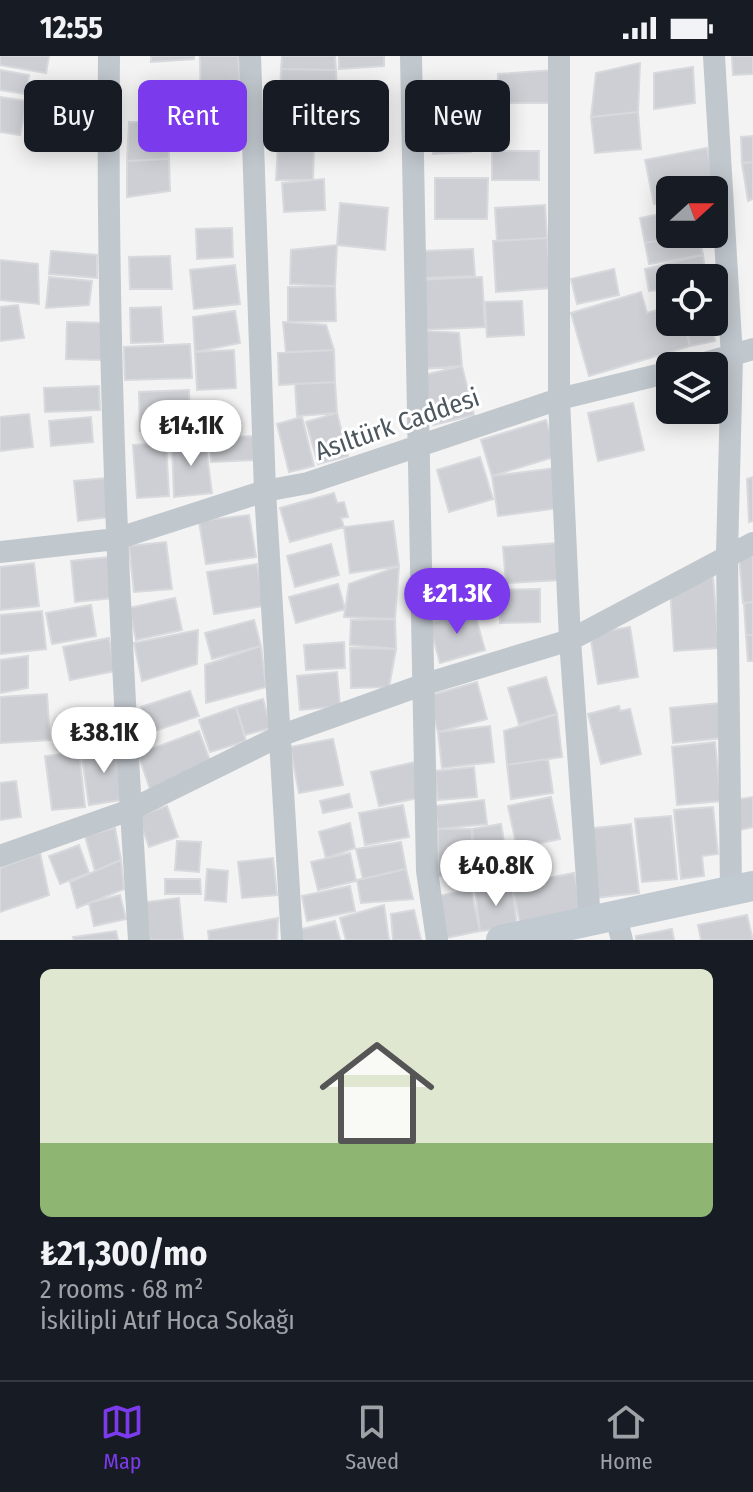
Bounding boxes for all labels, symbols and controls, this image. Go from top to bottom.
text: 12:55 [40,10,103,46]
chip: Buy [24,80,122,152]
chip: Rent [138,80,247,152]
chip: Filters [263,80,389,152]
chip: New [405,80,510,152]
north arrow [656,176,728,248]
map controls [656,176,728,424]
button: locate [656,264,728,336]
button: layers [656,352,728,424]
street label: Asıltürk Caddesi [311,382,483,467]
pin: ₺14.1K [126,400,256,468]
text: ₺14.1K [158,410,224,441]
pin: ₺21.3K [392,568,522,636]
text: ₺21.3K [422,578,492,609]
pin: ₺38.1K [39,707,169,775]
text: ₺38.1K [69,717,139,748]
pin: ₺40.8K [431,840,561,908]
text: ₺40.8K [458,850,534,881]
icon: home [305,1021,449,1165]
text: ₺21,300/mo [40,1233,207,1274]
text: 2 rooms · 68 m² [40,1274,203,1305]
text: İskilipli Atıf Hoca Sokağı [40,1305,295,1336]
tab: Map [100,1400,144,1475]
tab: Saved [345,1400,399,1475]
tab: Home [600,1400,653,1475]

